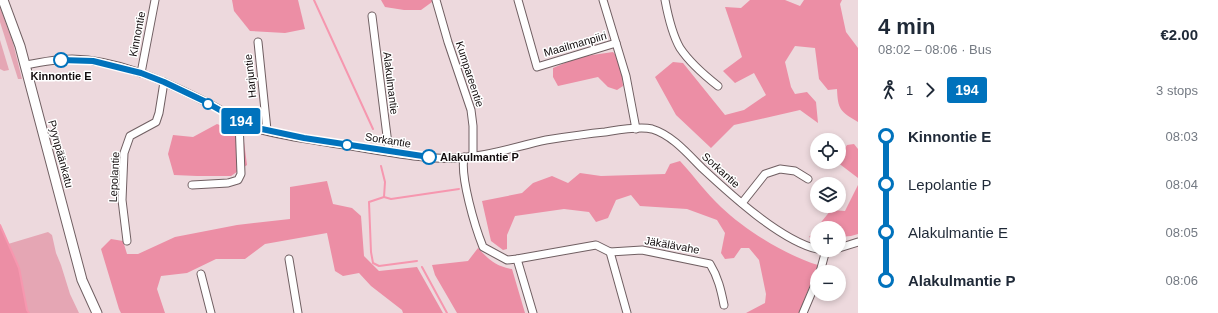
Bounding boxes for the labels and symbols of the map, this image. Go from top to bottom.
street label: Kinnontie [127,10,147,58]
street label: Maailmanpiiri [542,29,608,59]
street label: Kumpareentie [454,40,486,108]
street label: Alakulmantie [381,51,401,115]
marker: Kinnontie E [53,52,69,68]
street label: Harjuntie [242,53,258,99]
place label: Kinnontie E [30,70,92,82]
unlabelled marker [202,98,214,110]
line badge: 194 [218,108,264,134]
street label: Pyynpäänkatu [46,119,76,189]
street label: Sorkantie [364,130,412,150]
unlabelled marker [341,139,353,151]
marker: Alakulmantie P [421,149,437,165]
street label: Sorkantie [700,150,742,190]
street label: Lepolantie [107,151,121,203]
place label: Alakulmantie P [440,151,519,163]
street label: Jäkälävahe [644,234,700,256]

